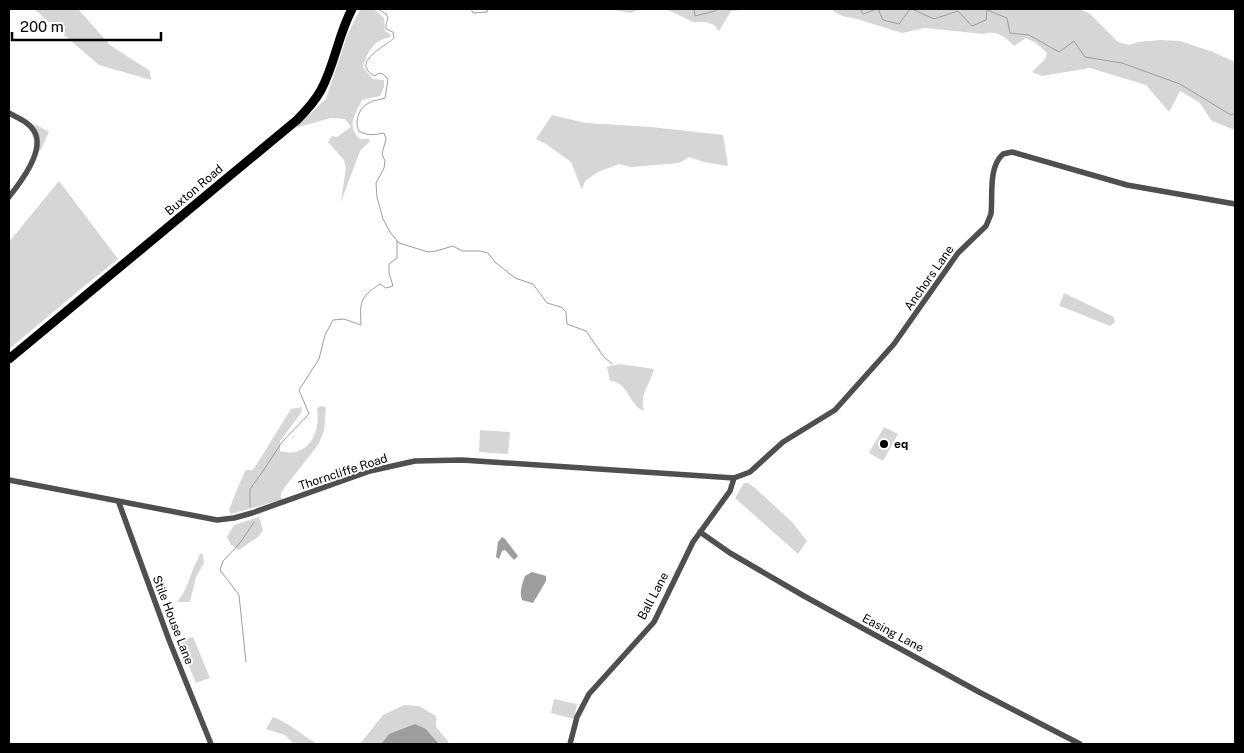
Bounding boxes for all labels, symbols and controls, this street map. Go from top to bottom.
scale bar [12,10,161,42]
text: 200 m [20,18,64,35]
street label: Buxton Road [162,162,226,218]
street label: Anchors Lane [901,243,957,313]
place label: eq [894,437,908,451]
marker: eq [878,438,890,450]
street label: Thorncliffe Road [297,451,389,493]
street label: Ball Lane [635,570,671,622]
street label: Stile House Lane [150,574,196,667]
street label: Easing Lane [860,611,926,655]

